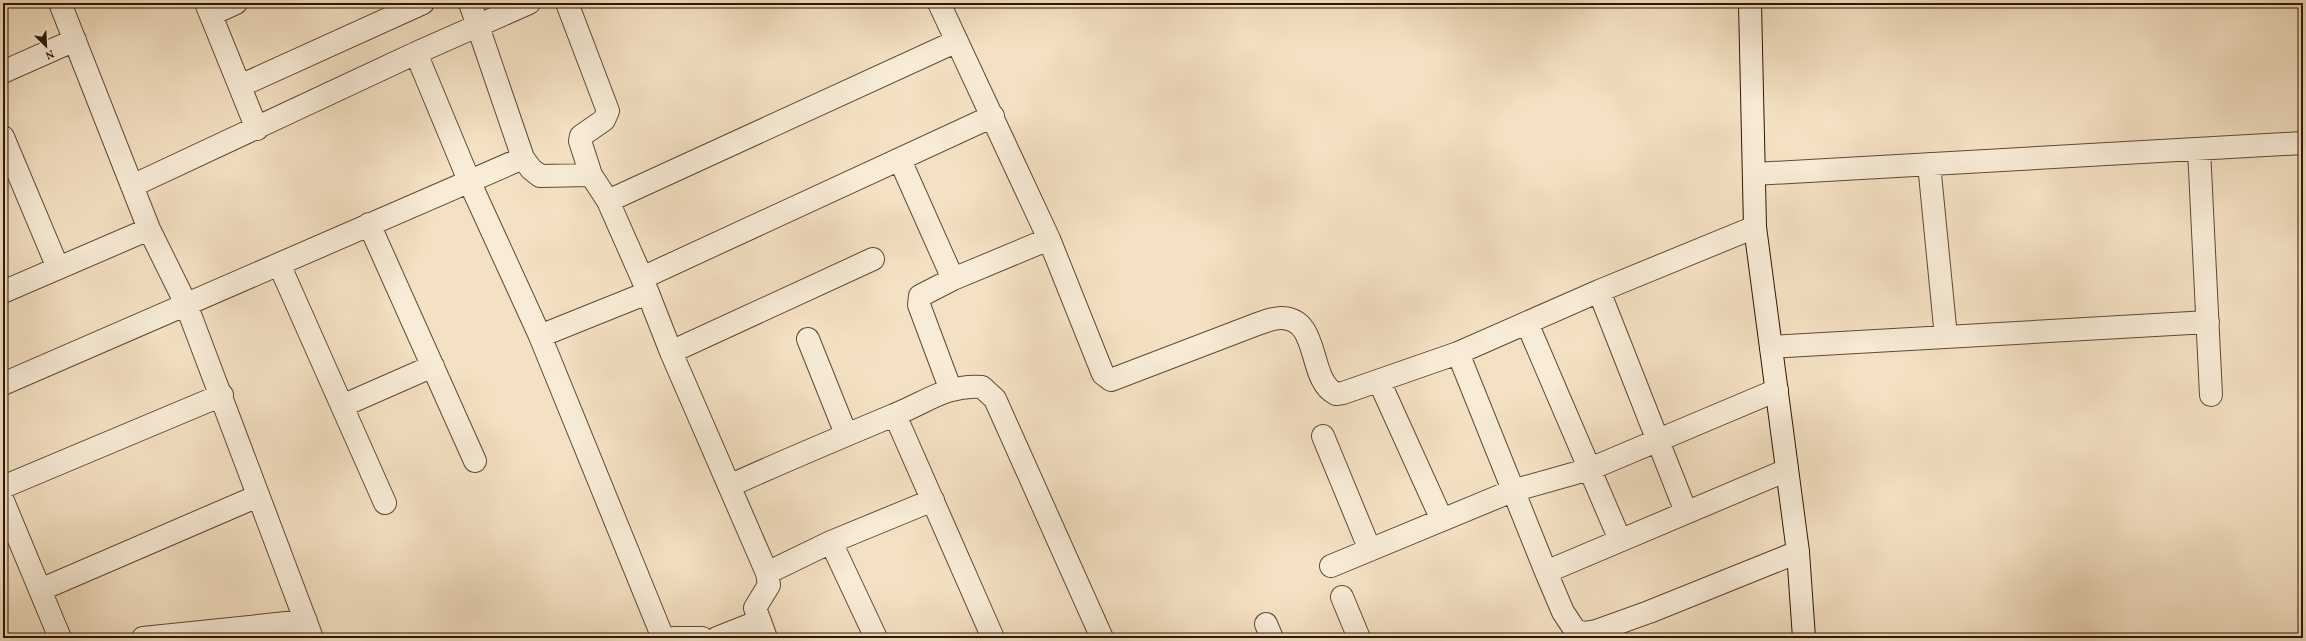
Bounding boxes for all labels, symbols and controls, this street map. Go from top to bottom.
north arrow [26,26,66,66]
text: N [43,45,56,62]

